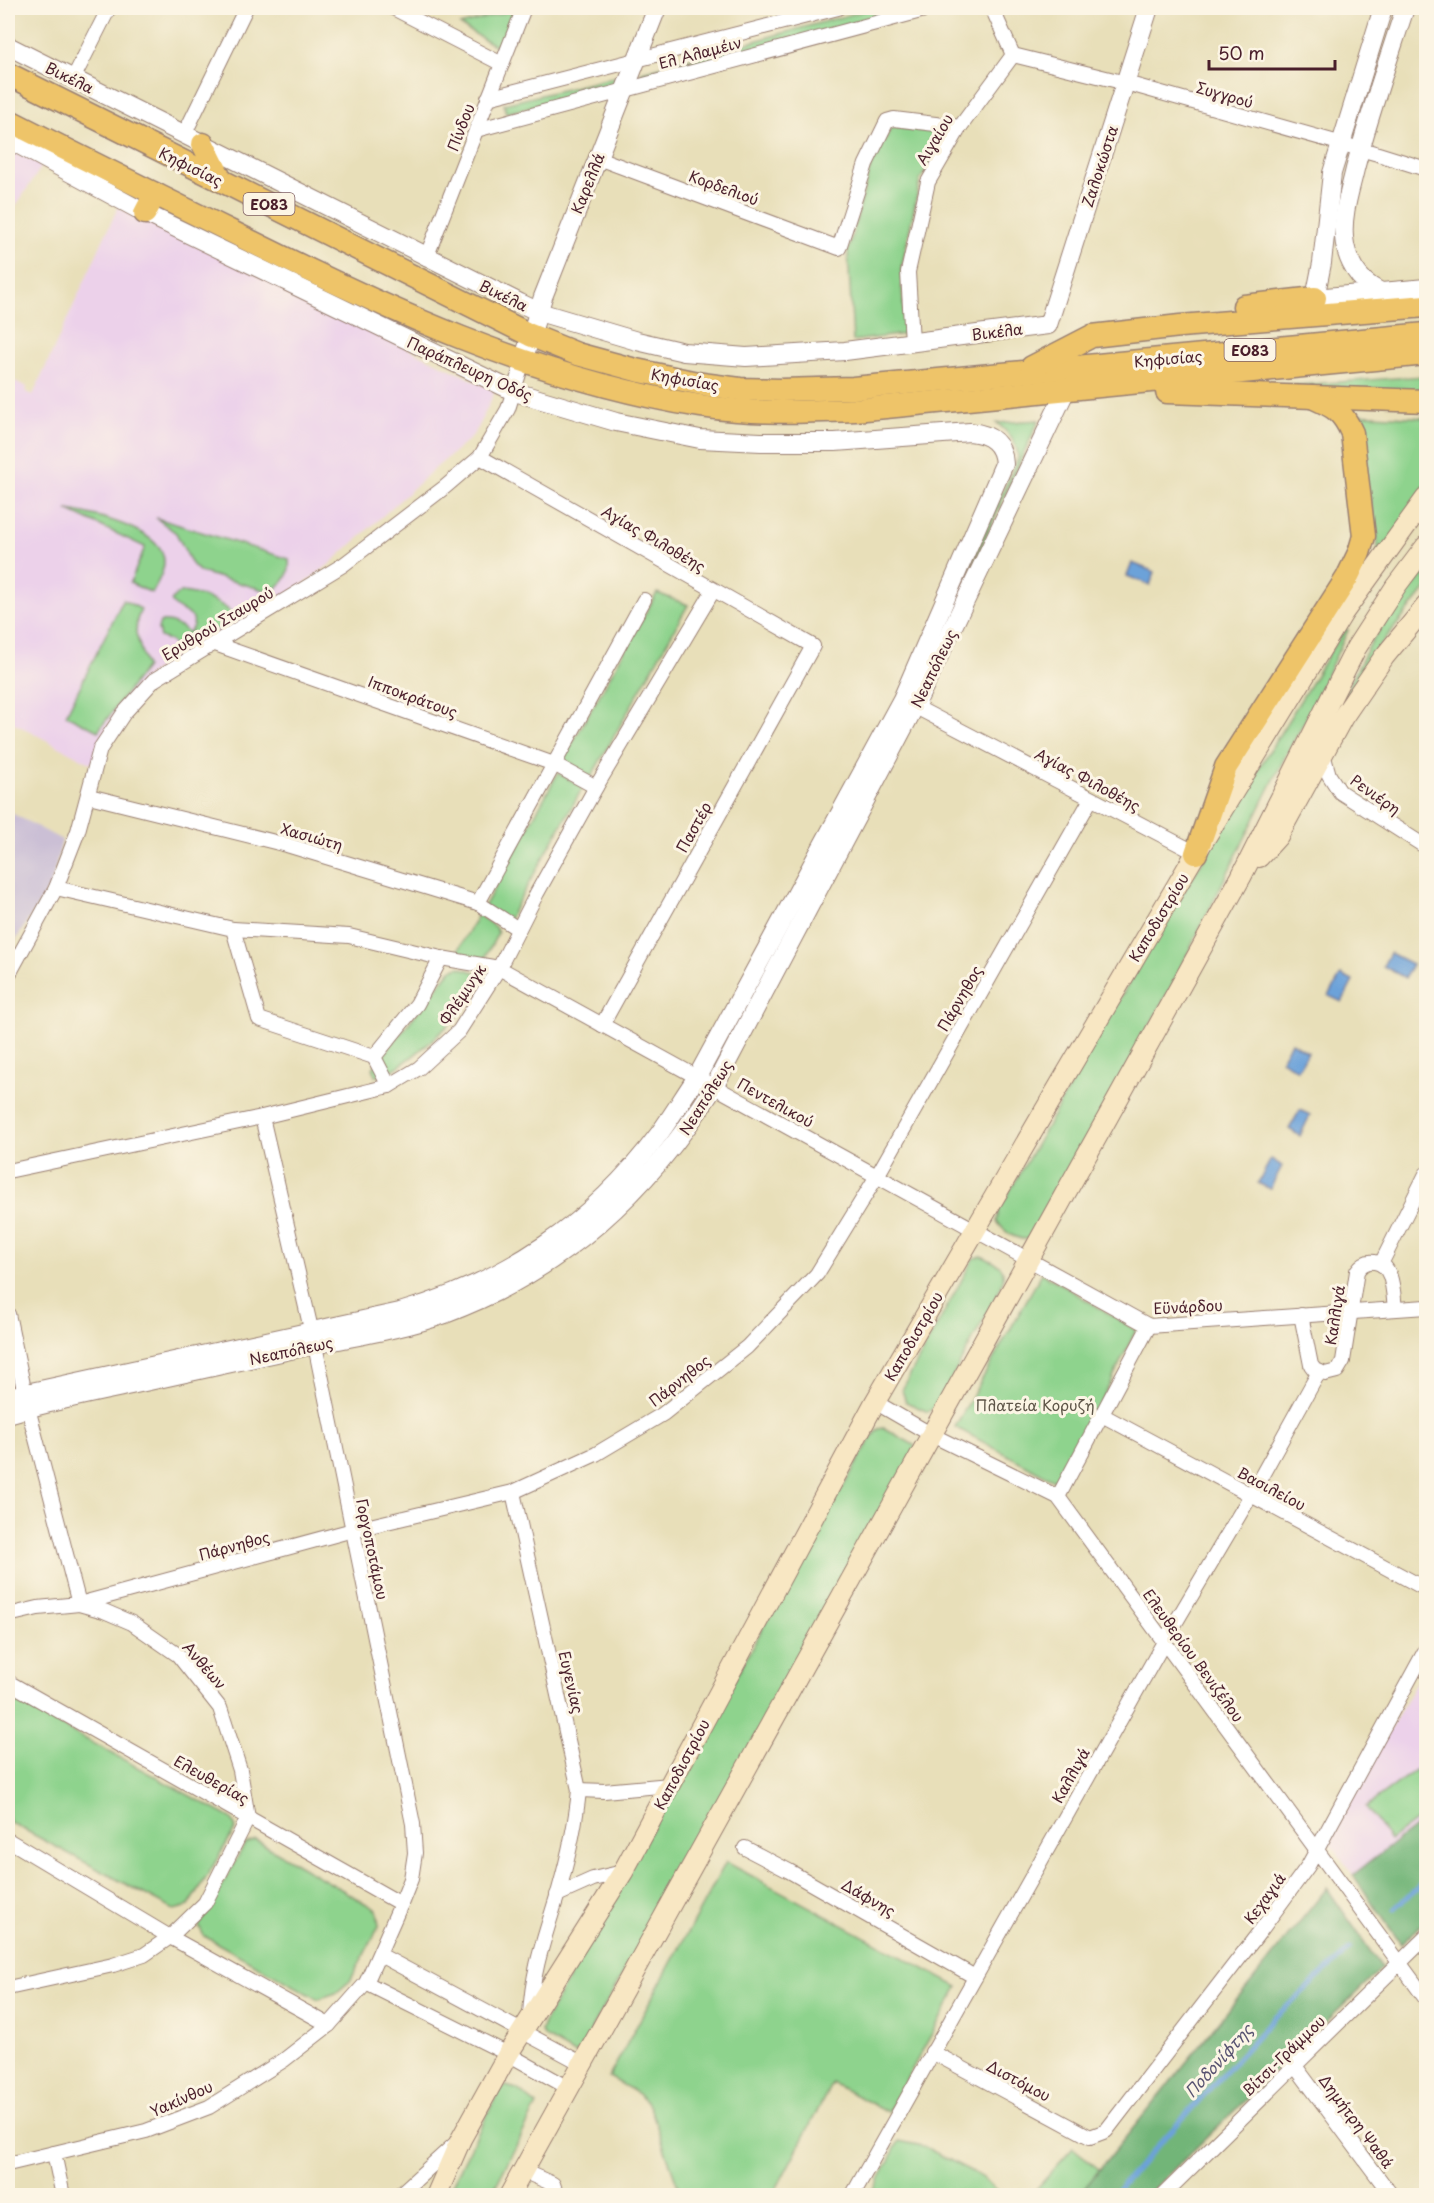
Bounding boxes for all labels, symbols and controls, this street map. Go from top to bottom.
street label: Ελ Αλαμέιν [656,30,744,74]
scale bar [1209,33,1335,71]
text: 50 m [1218,39,1265,66]
street label: Βικέλα [42,55,98,99]
street label: Συγγρού [1194,75,1256,113]
street label: Πίνδου [440,100,480,154]
street label: Αιγαίου [910,109,958,169]
street label: Ζαλοκώστα [1075,122,1123,210]
street label: Κηφισίας [155,141,227,191]
street label: Καρελλά [564,149,610,217]
street label: Κορδελιού [686,164,762,210]
road number: ΕΟ83 [244,193,294,215]
street label: Βικέλα [476,273,532,317]
street label: Βικέλα [970,316,1024,346]
street label: Παράπλευρη Οδός [404,330,537,406]
road number: ΕΟ83 [1224,339,1276,361]
street label: Κηφισίας [1133,344,1203,372]
street label: Κηφισίας [649,362,721,396]
street label: Αγίας Φιλοθέης [598,499,710,577]
street label: Ερυθρού Σταυρού [157,580,277,666]
street label: Νεαπόλεως [904,625,962,711]
street label: Ιπποκράτους [365,669,461,723]
street label: Αγίας Φιλοθέης [1031,741,1145,817]
street label: Ρενιέρη [1346,768,1406,820]
street label: Παστέρ [670,797,716,857]
street label: Χασιώτη [278,816,346,856]
street label: Καποδιστρίου [1122,868,1194,966]
street label: Φλέμινγκ [433,958,491,1030]
street label: Πάρνηθος [931,961,987,1035]
street label: Νεαπόλεως [673,1055,737,1139]
street label: Πεντελικού [734,1072,818,1132]
street label: Καλλιγά [1318,1283,1350,1347]
street label: Καποδιστρίου [878,1287,948,1385]
street label: Εϋνάρδου [1153,1293,1223,1319]
street label: Νεαπόλεως [247,1330,335,1370]
street label: Πάρνηθος [643,1348,715,1411]
park label: Πλατεία Κορυζή [975,1393,1095,1416]
street label: Βασιλείου [1234,1460,1310,1516]
street label: Γοργοποτάμου [351,1496,395,1602]
street label: Πάρνηθος [196,1524,272,1565]
street label: Ελευθερίου Βενιζέλου [1138,1584,1250,1726]
street label: Ανθέων [178,1636,232,1694]
street label: Ευγενίας [554,1648,590,1716]
street label: Καποδιστρίου [647,1714,715,1814]
street label: Καλλιγά [1045,1743,1095,1807]
street label: Ελευθερίας [170,1749,254,1809]
street label: Κεχαγιά [1237,1867,1291,1928]
street label: Δάφνης [838,1872,900,1922]
street label: Βίτσι-Γράμμου [1236,2009,1330,2101]
water label: Ποδονίφτης [1178,2017,1259,2102]
street label: Διστόμου [983,2054,1055,2106]
street label: Δημήτρη Ψαθά [1314,2069,1400,2173]
street label: Υακίνθου [146,2074,216,2122]

